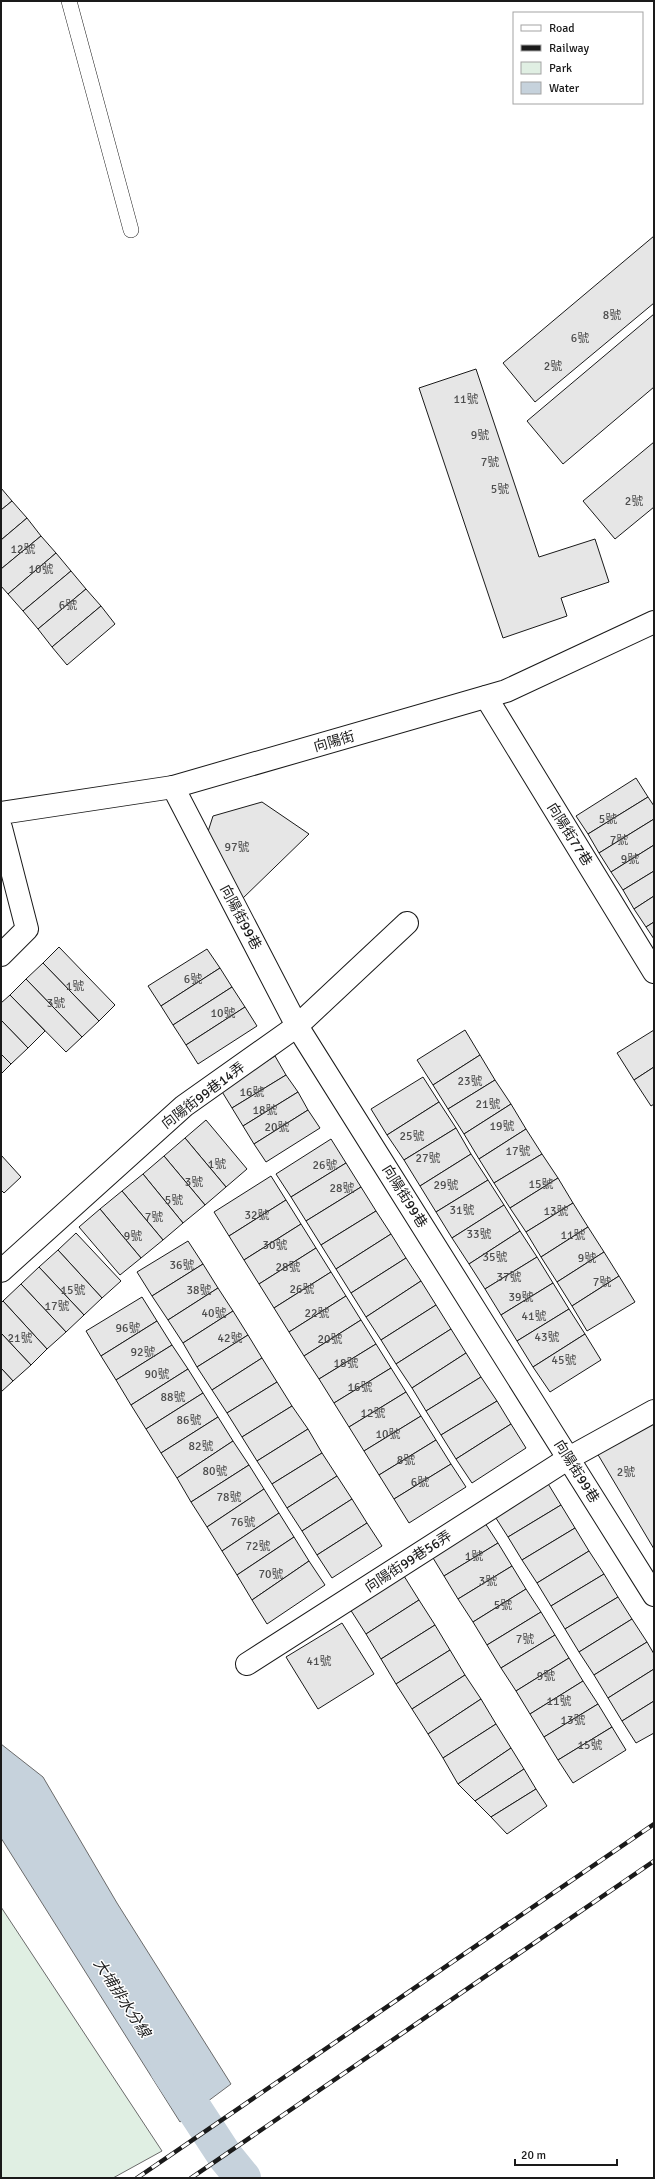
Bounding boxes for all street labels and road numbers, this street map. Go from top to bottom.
street label: 向陽街 [312,728,357,755]
street label: 向陽街77巷 [544,800,596,869]
street label: 向陽街99巷 [216,882,265,953]
street label: 向陽街99巷14弄 [158,1058,248,1132]
street label: 向陽街99巷 [379,1162,431,1231]
street label: 向陽街99巷 [551,1437,603,1506]
street label: 向陽街99巷56弄 [362,1527,455,1596]

